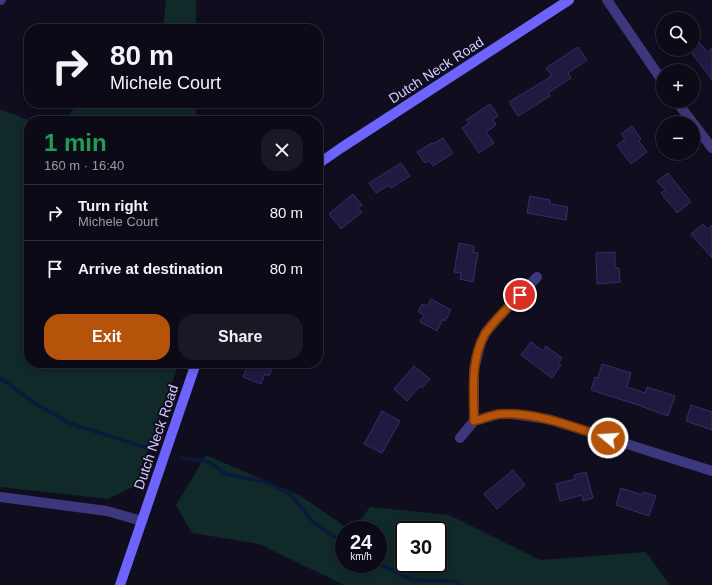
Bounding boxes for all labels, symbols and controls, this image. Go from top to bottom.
map controls [656,12,700,160]
button: search [656,12,700,56]
street label: Dutch Neck Road [386,33,486,107]
icon: right [44,40,96,92]
text: 80 m [110,40,174,71]
button: + [656,64,700,108]
text: Michele Court [110,73,221,93]
button: − [656,116,700,160]
text: 1 min [44,129,107,156]
button: close [261,129,303,171]
text: 160 m · 16:40 [44,158,124,173]
text: Turn right [78,197,148,214]
icon: right [44,202,66,224]
text: 80 m [270,204,303,221]
text: Michele Court [78,214,158,229]
icon: arrive [44,258,66,280]
text: Arrive at destination [78,260,223,277]
text: 80 m [270,260,303,277]
pin [503,278,537,312]
icon: arrive [509,284,531,306]
button: Exit [44,314,170,360]
button: Share [178,314,303,360]
street label: Dutch Neck Road [131,383,181,491]
position arrow [587,417,629,459]
speed limit sign: 30 [395,521,447,573]
text: 24 [350,531,372,553]
text: km/h [350,551,372,562]

